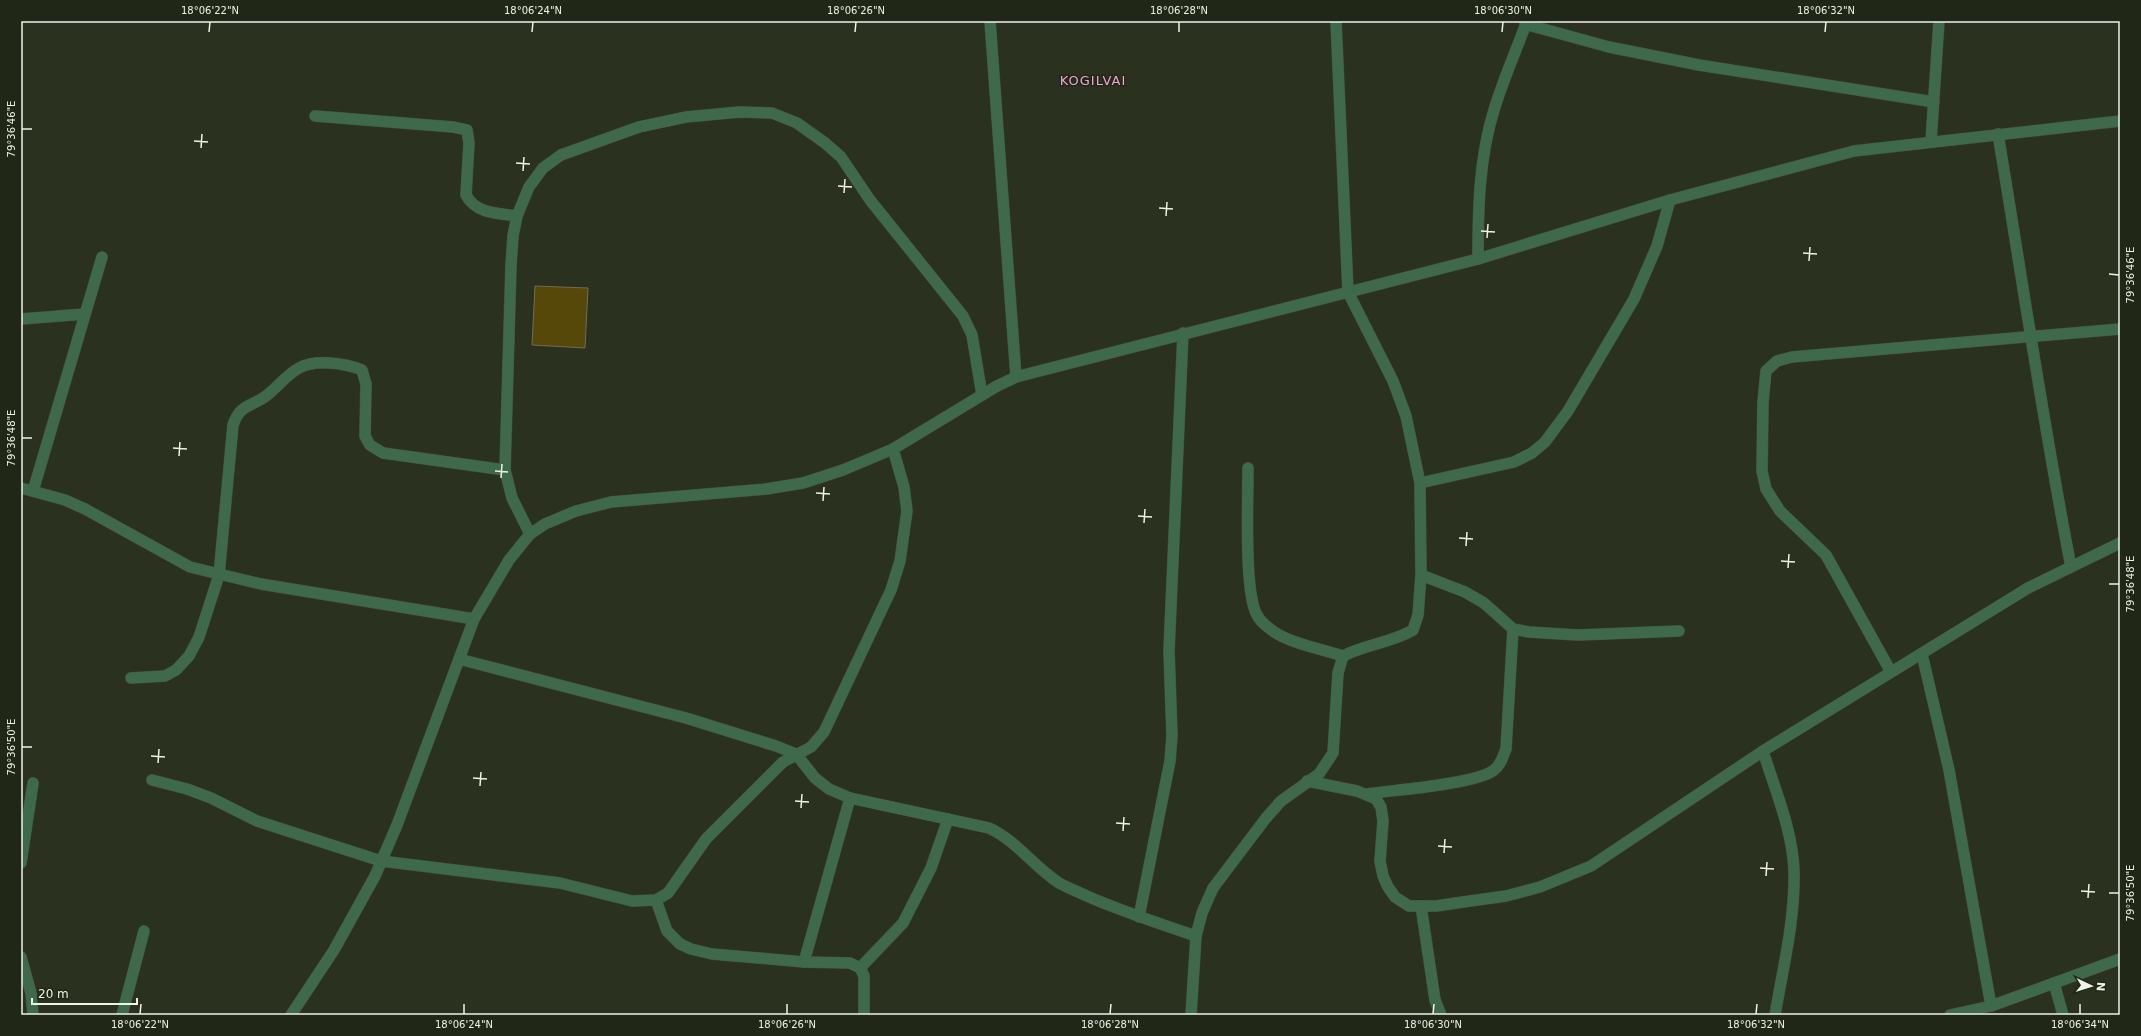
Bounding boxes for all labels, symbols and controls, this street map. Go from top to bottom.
text: 18°06'22"N [181,5,239,16]
text: 18°06'24"N [504,5,562,16]
text: 18°06'26"N [827,5,885,16]
text: 18°06'28"N [1150,5,1208,16]
text: 18°06'30"N [1474,5,1532,16]
text: 18°06'32"N [1797,5,1855,16]
district label: KOGILVAI [1060,73,1126,88]
text: 79°36'46"E [6,101,17,157]
text: 79°36'46"E [2125,247,2136,303]
text: 79°36'48"E [6,410,17,466]
text: 79°36'48"E [2125,556,2136,612]
text: 79°36'50"E [6,719,17,775]
text: 79°36'50"E [2125,865,2136,921]
north arrow [2071,966,2111,1006]
scale bar [32,980,137,1006]
text: N [2094,982,2107,992]
text: 20 m [38,987,69,1001]
text: 18°06'22"N [111,1019,169,1030]
text: 18°06'24"N [435,1019,493,1030]
text: 18°06'26"N [758,1019,816,1030]
text: 18°06'28"N [1081,1019,1139,1030]
text: 18°06'30"N [1404,1019,1462,1030]
text: 18°06'32"N [1727,1019,1785,1030]
text: 18°06'34"N [2051,1019,2109,1030]

